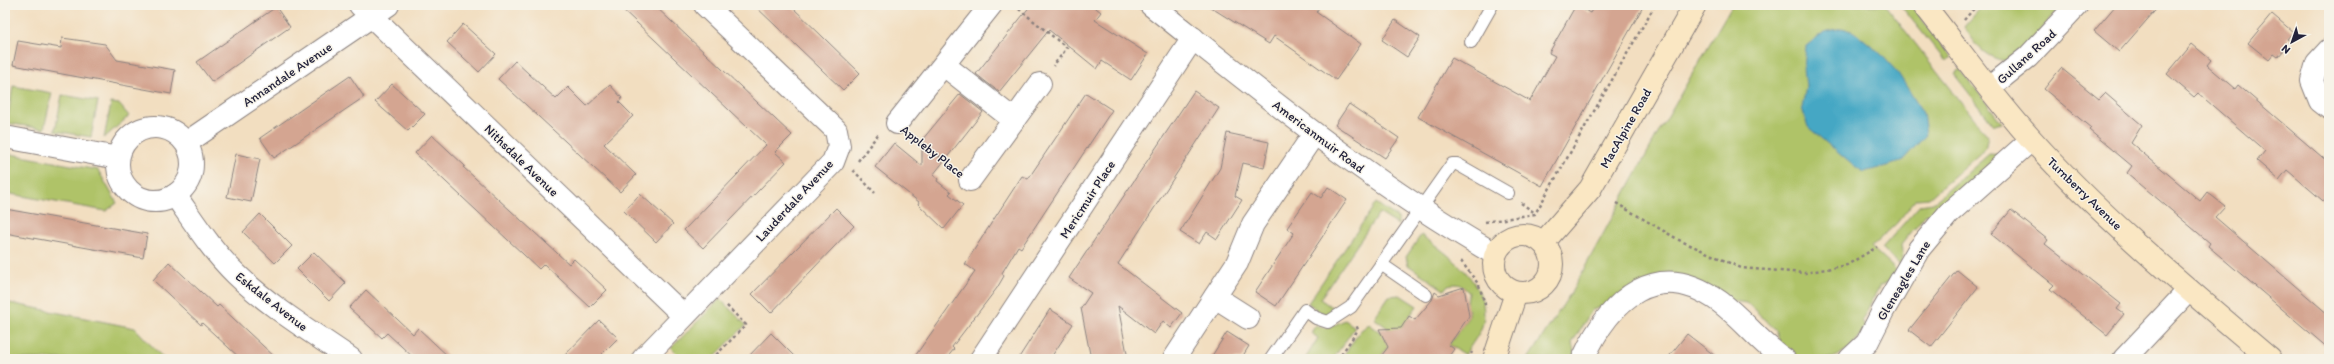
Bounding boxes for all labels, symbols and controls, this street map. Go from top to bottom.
north arrow [2272,22,2312,62]
street label: Gullane Road [1994,26,2059,87]
street label: Annandale Avenue [240,39,335,110]
text: N [2279,42,2293,57]
street label: MacAlpine Road [1597,86,1654,171]
street label: Americanmuir Road [1270,97,1368,176]
street label: Nithsdale Avenue [481,121,562,200]
street label: Appleby Place [898,122,968,181]
street label: Turnberry Avenue [2044,154,2125,233]
street label: Lauderdale Avenue [752,156,836,244]
street label: Mericmuir Place [1057,157,1118,241]
street label: Gleneagles Lane [1874,238,1933,323]
street label: Eskdale Avenue [233,269,311,334]

